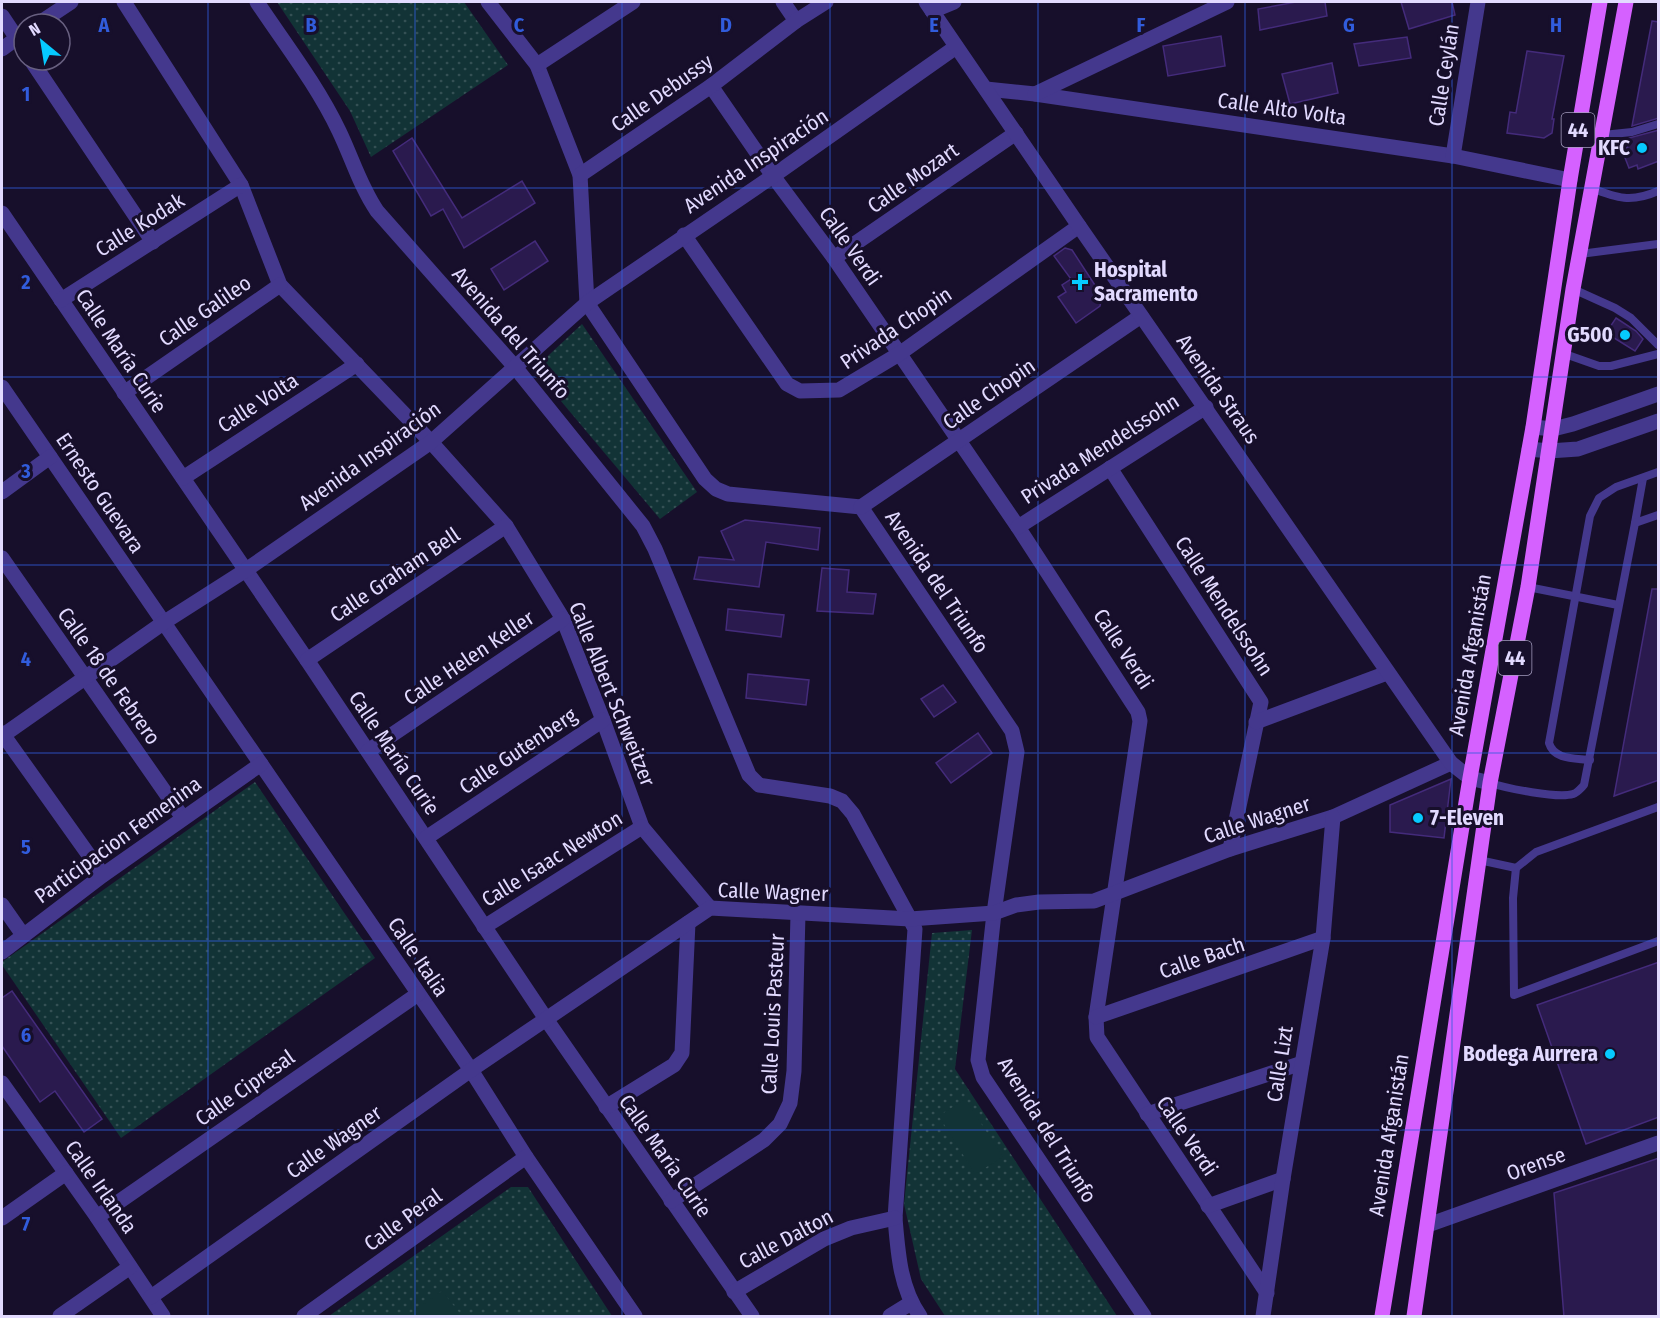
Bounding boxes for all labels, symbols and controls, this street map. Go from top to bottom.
north arrow [12,12,72,72]
text: A [98,13,111,37]
text: B [305,13,317,37]
text: C [514,13,525,37]
text: D [720,13,732,37]
text: E [929,13,939,37]
text: F [1137,13,1146,37]
text: G [1343,13,1355,37]
text: H [1550,13,1562,37]
text: N [26,19,44,40]
street label: Calle Ceylán [1423,22,1465,128]
street label: Calle Debussy [606,48,718,138]
text: 1 [22,82,30,106]
street label: Calle Alto Volta [1216,87,1348,131]
street label: Avenida Inspiración [679,103,833,219]
road number: 44 [1562,113,1594,147]
place label: KFC [1598,135,1630,161]
street label: Calle Mozart [862,137,964,219]
marker: KFC [1635,141,1649,155]
street label: Calle Kodak [91,187,189,263]
street label: Calle Verdi [813,201,887,291]
place label: Hospital Sacramento [1094,257,1198,307]
street label: Avenida del Triunfo [447,262,575,404]
text: 2 [20,270,31,294]
street label: Calle Galileo [154,270,256,352]
marker: Hospital Sacramento [1071,273,1089,291]
street label: Privada Chopin [835,281,957,375]
street label: Calle María Curie [70,284,172,418]
place label: G500 [1567,322,1613,348]
marker: G500 [1618,328,1632,342]
street label: Avenida Straus [1171,329,1265,449]
street label: Calle Chopin [938,353,1040,435]
street label: Calle Volta [213,367,303,439]
street label: Privada Mendelssohn [1016,388,1184,510]
street label: Avenida Inspiración [294,396,446,516]
street label: Ernesto Guevara [50,428,150,558]
text: 3 [20,459,31,483]
street label: Avenida del Triunfo [880,506,994,658]
street label: Calle Graham Bell [325,522,465,628]
street label: Calle Mendelssohn [1169,531,1279,681]
street label: Avenida Afganistán [1443,572,1497,738]
street label: Calle Albert Schweitzer [563,598,661,791]
street label: Calle 18 de Febrero [52,602,166,750]
street label: Calle Helen Keller [399,604,540,711]
street label: Calle Verdi [1087,604,1159,694]
road number: 44 [1498,641,1532,675]
text: 4 [21,647,31,671]
street label: Calle María Curie [343,686,445,820]
street label: Calle Gutenberg [454,702,582,800]
street label: Participacion Femenina [30,771,206,909]
street label: Calle Wagner [1200,790,1314,849]
street label: Calle Isaac Newton [477,805,627,913]
place label: 7-Eleven [1430,805,1504,831]
marker: 7-Eleven [1411,811,1425,825]
text: 5 [21,835,31,859]
street label: Calle Wagner [717,877,829,907]
street label: Calle Italia [382,912,454,1002]
street label: Calle Bach [1156,931,1248,985]
street label: Calle Louis Pasteur [756,932,790,1095]
text: 6 [21,1023,31,1047]
street label: Calle Lizt [1261,1024,1299,1104]
place label: Bodega Aurrera [1463,1041,1598,1067]
street label: Calle Cipresal [190,1044,300,1132]
marker: Bodega Aurrera [1603,1047,1617,1061]
street label: Avenida del Triunfo [992,1052,1102,1208]
street label: Avenida Afganistán [1363,1052,1415,1218]
street label: Calle María Curie [613,1089,717,1223]
street label: Calle Verdi [1151,1091,1223,1181]
street label: Calle Wagner [281,1099,387,1184]
street label: Calle Irlanda [59,1135,143,1239]
street label: Orense [1503,1141,1569,1187]
street label: Calle Peral [359,1183,447,1257]
street label: Calle Dalton [734,1203,838,1275]
text: 7 [22,1212,31,1236]

